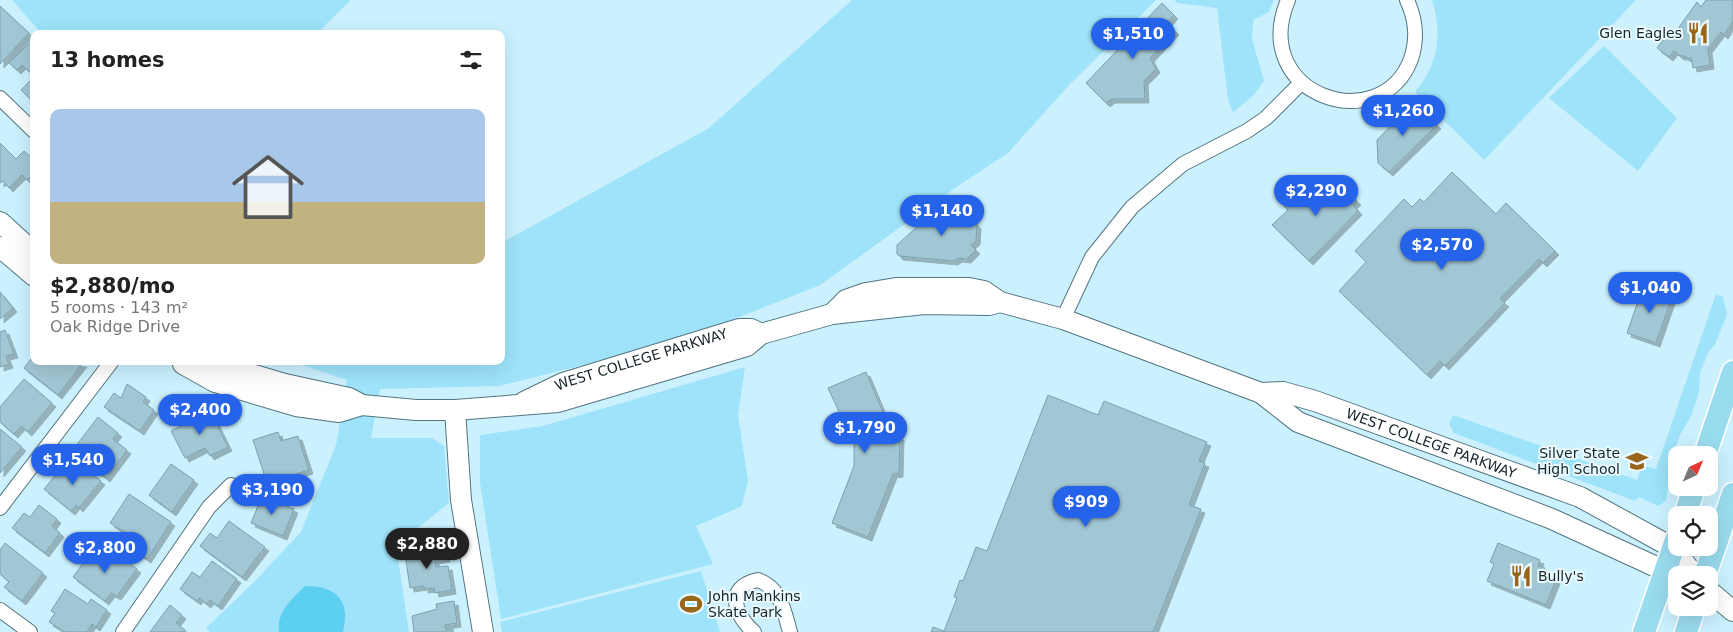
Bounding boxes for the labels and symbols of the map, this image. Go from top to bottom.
pin: $1,510 [1092,18,1174,60]
restaurant icon: Glen Eagles [1685,20,1711,46]
place label: Glen Eagles [1599,25,1682,41]
pin: $1,260 [1362,94,1444,137]
pin: $2,290 [1275,174,1357,217]
pin: $1,140 [901,194,983,237]
pin: $2,570 [1401,228,1483,271]
pin: $1,040 [1609,272,1691,314]
street label: WEST COLLEGE PARKWAY [552,325,730,394]
pin: $2,400 [159,394,241,436]
street label: WEST COLLEGE PARKWAY [1344,405,1519,481]
pin: $1,790 [824,412,906,454]
pin: $1,540 [32,444,114,486]
place label: Silver State High School [1537,445,1620,477]
north arrow [1668,446,1718,496]
school or university icon: Silver State High School [1624,448,1650,474]
pin: $3,190 [231,474,313,516]
pin: $909 [1056,486,1116,528]
pin: $2,880 [386,528,468,570]
pin: $2,800 [64,532,146,574]
restaurant icon: Bully's [1508,563,1534,589]
place label: Bully's [1538,568,1584,584]
place label: John Mankins Skate Park [707,588,801,620]
sports icon: John Mankins Skate Park [678,591,704,617]

